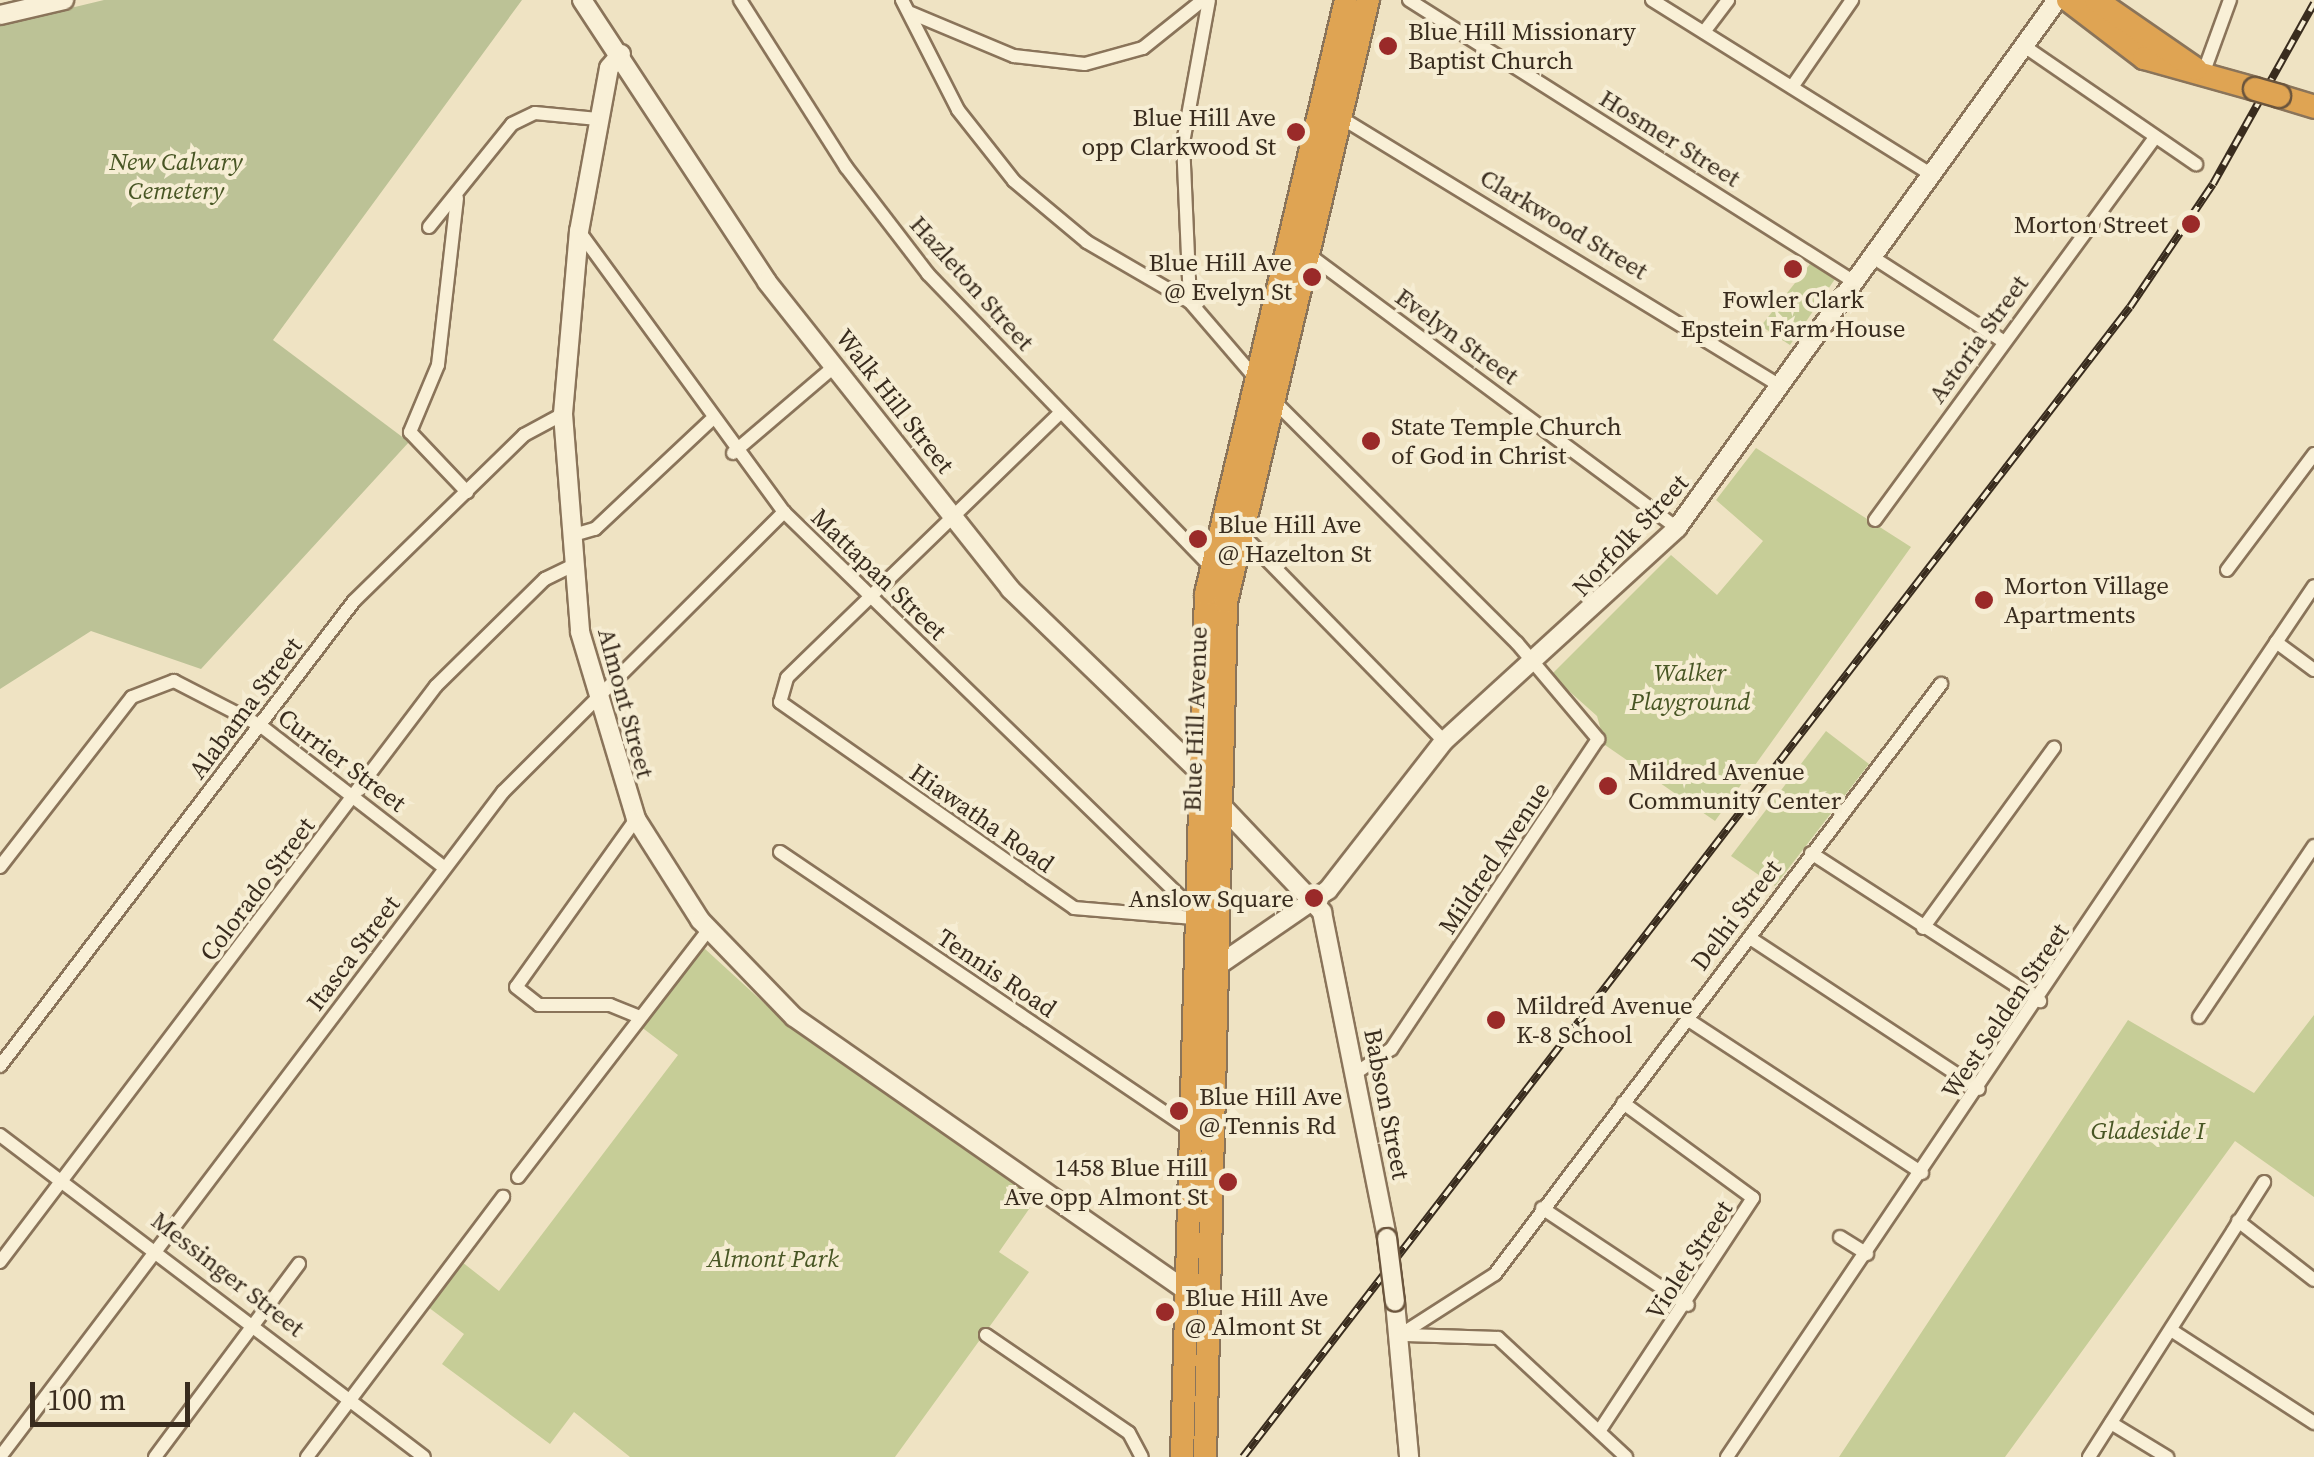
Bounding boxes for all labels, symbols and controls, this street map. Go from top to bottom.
place label: Blue Hill Missionary Baptist Church [1408,17,1636,76]
marker: Blue Hill Missionary Baptist Church [1377,35,1399,57]
street label: Hosmer Street [1594,83,1746,193]
place label: Blue Hill Ave opp Clarkwood St [1082,103,1276,162]
marker: Blue Hill Ave opp Clarkwood St [1285,121,1307,143]
park label: New Calvary Cemetery [109,147,243,206]
street label: Clarkwood Street [1475,162,1653,286]
street label: Hazleton Street [904,209,1040,357]
place label: Morton Street [2014,209,2168,239]
marker: Morton Street [2178,211,2204,237]
place label: Blue Hill Ave @ Evelyn St [1149,248,1292,307]
marker: Fowler Clark Epstein Farm House [1782,258,1804,280]
marker: Blue Hill Ave @ Evelyn St [1301,266,1323,288]
street label: Astoria Street [1922,269,2034,409]
street label: Evelyn Street [1390,281,1524,391]
place label: Fowler Clark Epstein Farm House [1680,285,1906,344]
street label: Walk Hill Street [829,323,961,479]
place label: State Temple Church of God in Christ [1391,412,1622,471]
marker: State Temple Church of God in Christ [1360,430,1382,452]
street label: Norfolk Street [1566,468,1694,602]
street label: Mattapan Street [805,502,953,646]
place label: Blue Hill Ave @ Hazelton St [1218,510,1371,569]
marker: Blue Hill Ave @ Hazelton St [1187,528,1209,550]
place label: Morton Village Apartments [2004,571,2170,630]
marker: Morton Village Apartments [1973,589,1995,611]
street label: Almont Street [592,625,660,781]
street label: Blue Hill Avenue [1177,626,1213,812]
street label: Alabama Street [182,631,308,785]
park label: Walker Playground [1630,658,1750,717]
street label: Currier Street [272,702,412,818]
street label: Hiawatha Road [904,757,1060,879]
place label: Mildred Avenue Community Center [1628,757,1841,816]
marker: Mildred Avenue Community Center [1597,775,1619,797]
street label: Mildred Avenue [1432,776,1556,940]
street label: Colorado Street [193,811,321,967]
street label: Delhi Street [1685,854,1787,976]
place label: Anslow Square [1129,883,1294,913]
marker: Anslow Square [1303,887,1325,909]
street label: Itasca Street [300,890,406,1016]
street label: West Selden Street [1935,918,2075,1104]
street label: Tennis Road [932,922,1062,1024]
place label: Mildred Avenue K-8 School [1516,991,1693,1050]
marker: Mildred Avenue K-8 School [1485,1009,1507,1031]
street label: Babson Street [1358,1026,1416,1182]
place label: Blue Hill Ave @ Tennis Rd [1199,1082,1342,1141]
marker: Blue Hill Ave @ Tennis Rd [1168,1100,1190,1122]
park label: Gladeside I [2091,1115,2205,1145]
place label: 1458 Blue Hill Ave opp Almont St [1004,1153,1208,1212]
marker: 1458 Blue Hill Ave opp Almont St [1217,1171,1239,1193]
street label: Violet Street [1639,1195,1739,1325]
street label: Messinger Street [146,1205,310,1343]
park label: Almont Park [707,1243,839,1273]
place label: Blue Hill Ave @ Almont St [1185,1283,1328,1342]
marker: Blue Hill Ave @ Almont St [1154,1301,1176,1323]
scale bar [35,1362,195,1424]
text: 100 m [47,1379,126,1420]

